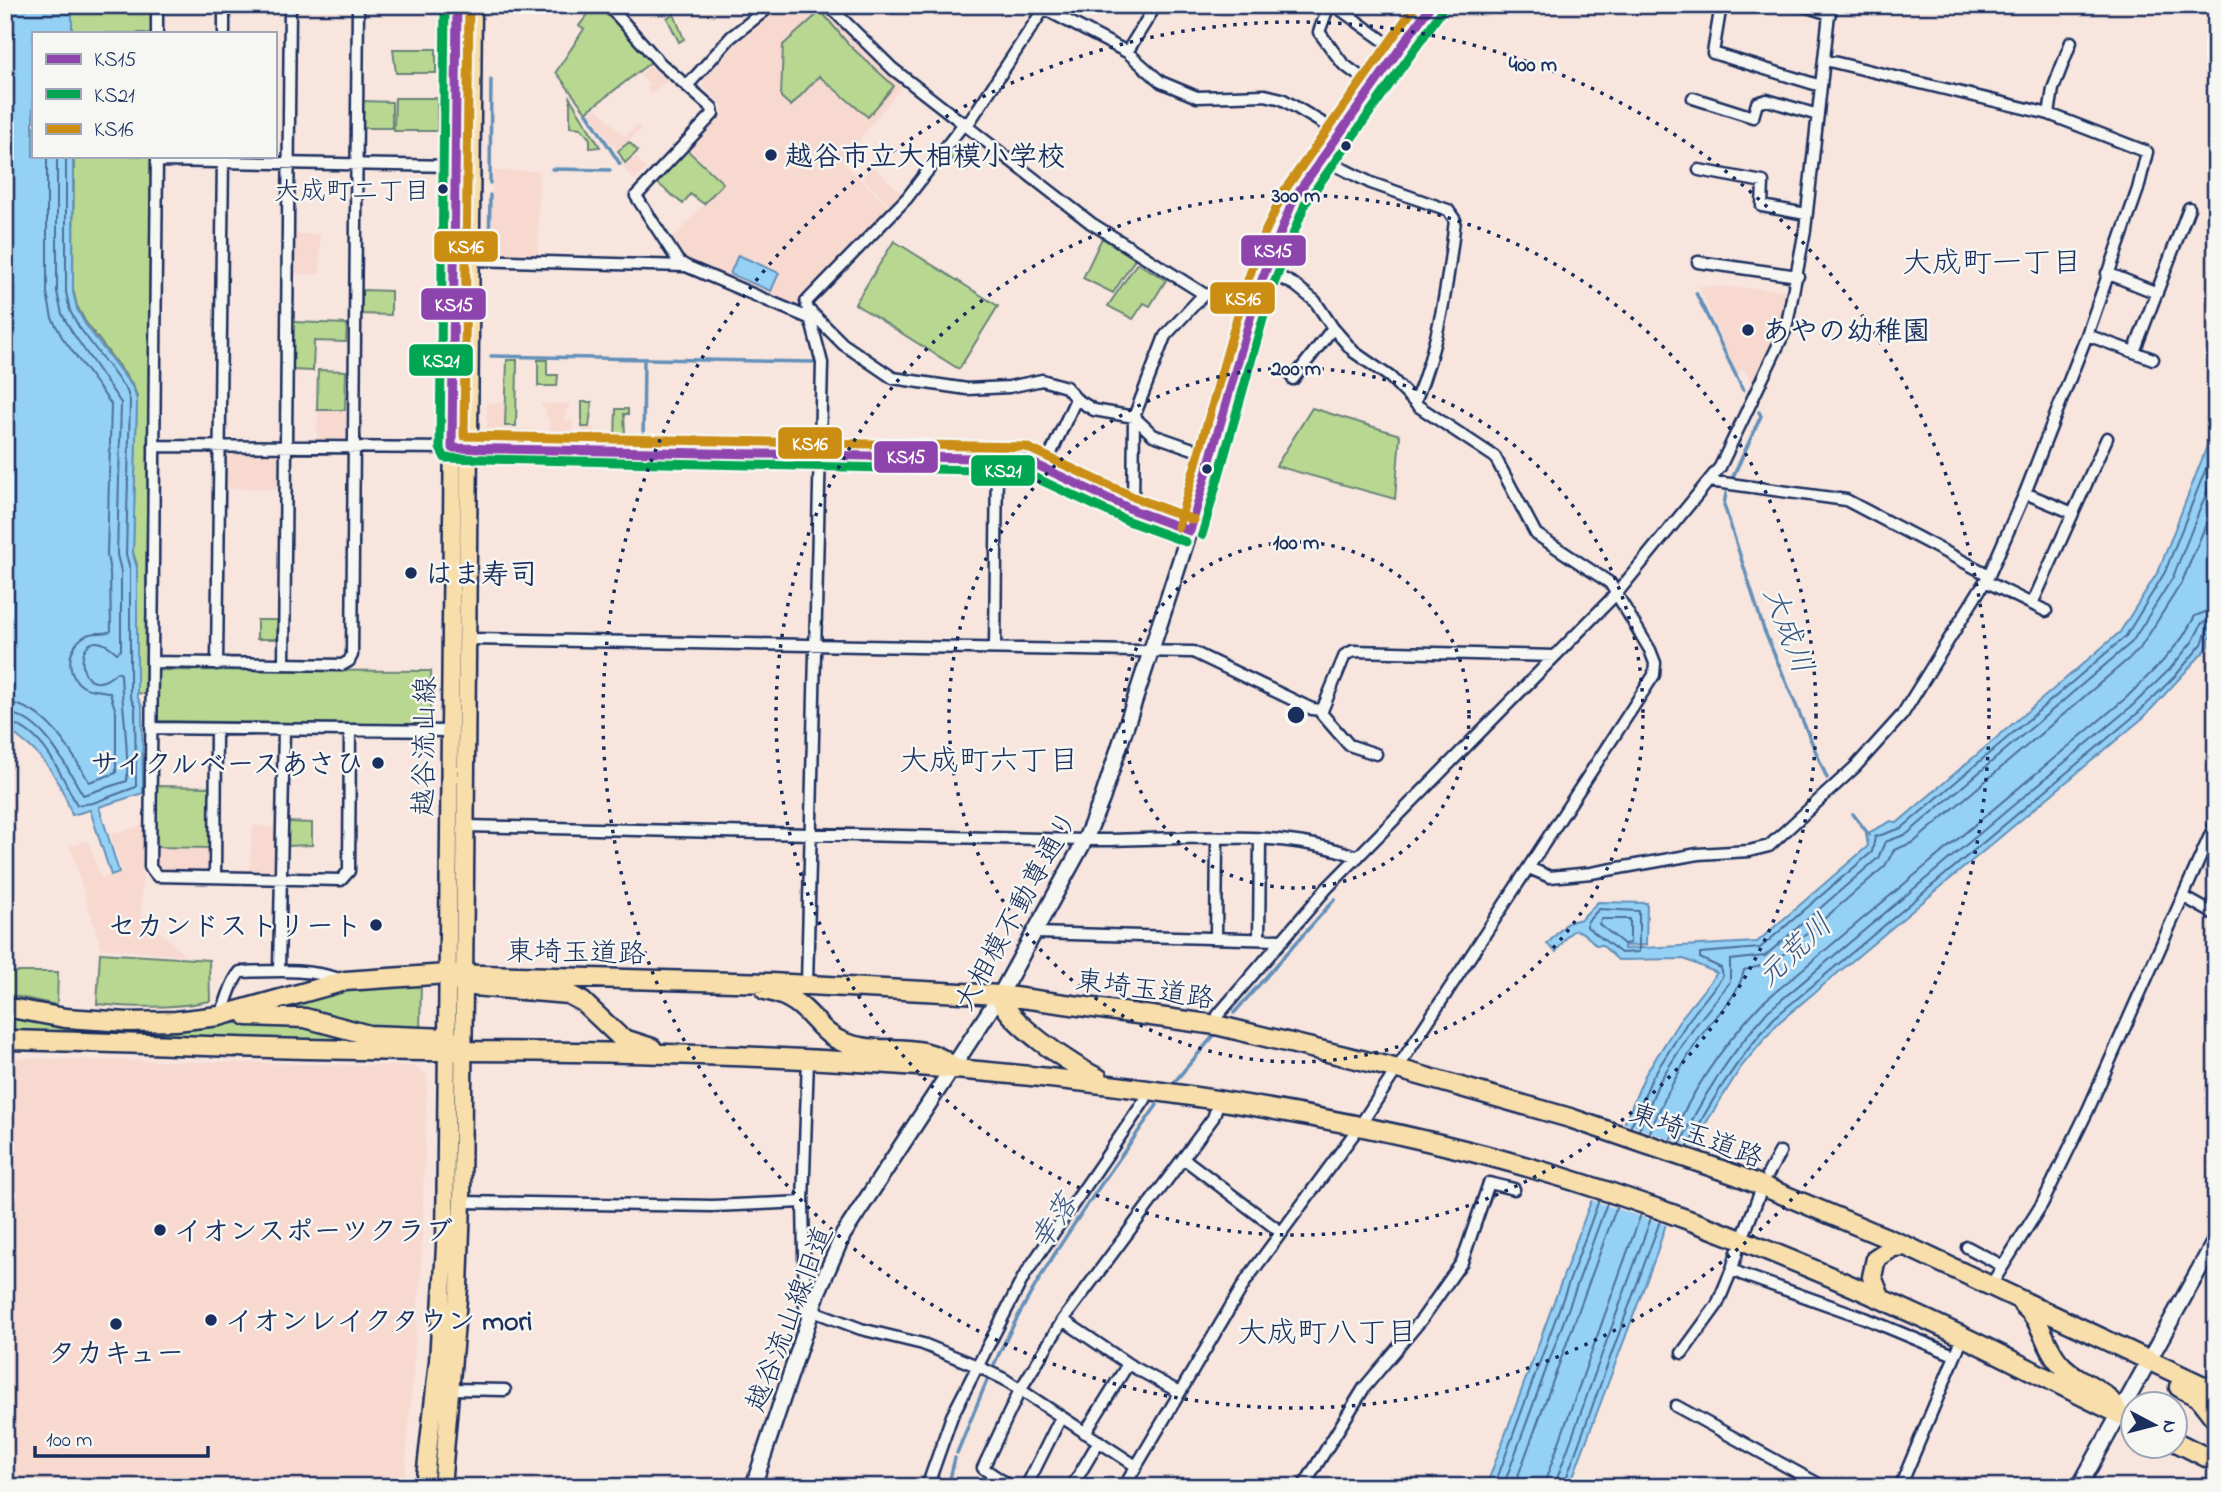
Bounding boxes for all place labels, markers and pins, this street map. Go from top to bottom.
place label: 越谷市立大相模小学校 [785,138,1065,179]
unlabelled marker [1339,139,1353,153]
marker: 越谷市立大相模小学校 [763,147,779,163]
place label: 大成町二丁目 [274,174,430,212]
marker: 大成町二丁目 [436,182,450,196]
place label: あやの幼稚園 [1762,313,1930,354]
marker: あやの幼稚園 [1740,322,1756,338]
unlabelled marker [1200,462,1214,476]
place label: はま寿司 [425,556,537,597]
marker: はま寿司 [403,565,419,581]
centre of rings [1284,703,1308,727]
place label: サイクルベースあさひ [90,746,364,787]
marker: サイクルベースあさひ [370,755,386,771]
place label: セカンドストリート [108,908,362,949]
marker: セカンドストリート [368,917,384,933]
place label: イオンスポーツクラブ [174,1213,453,1254]
marker: イオンスポーツクラブ [152,1222,168,1238]
place label: イオンレイクタウン mori [225,1303,532,1344]
marker: イオンレイクタウン mori [203,1312,219,1328]
marker: タカキュー [108,1316,124,1332]
place label: タカキュー [48,1335,184,1376]

